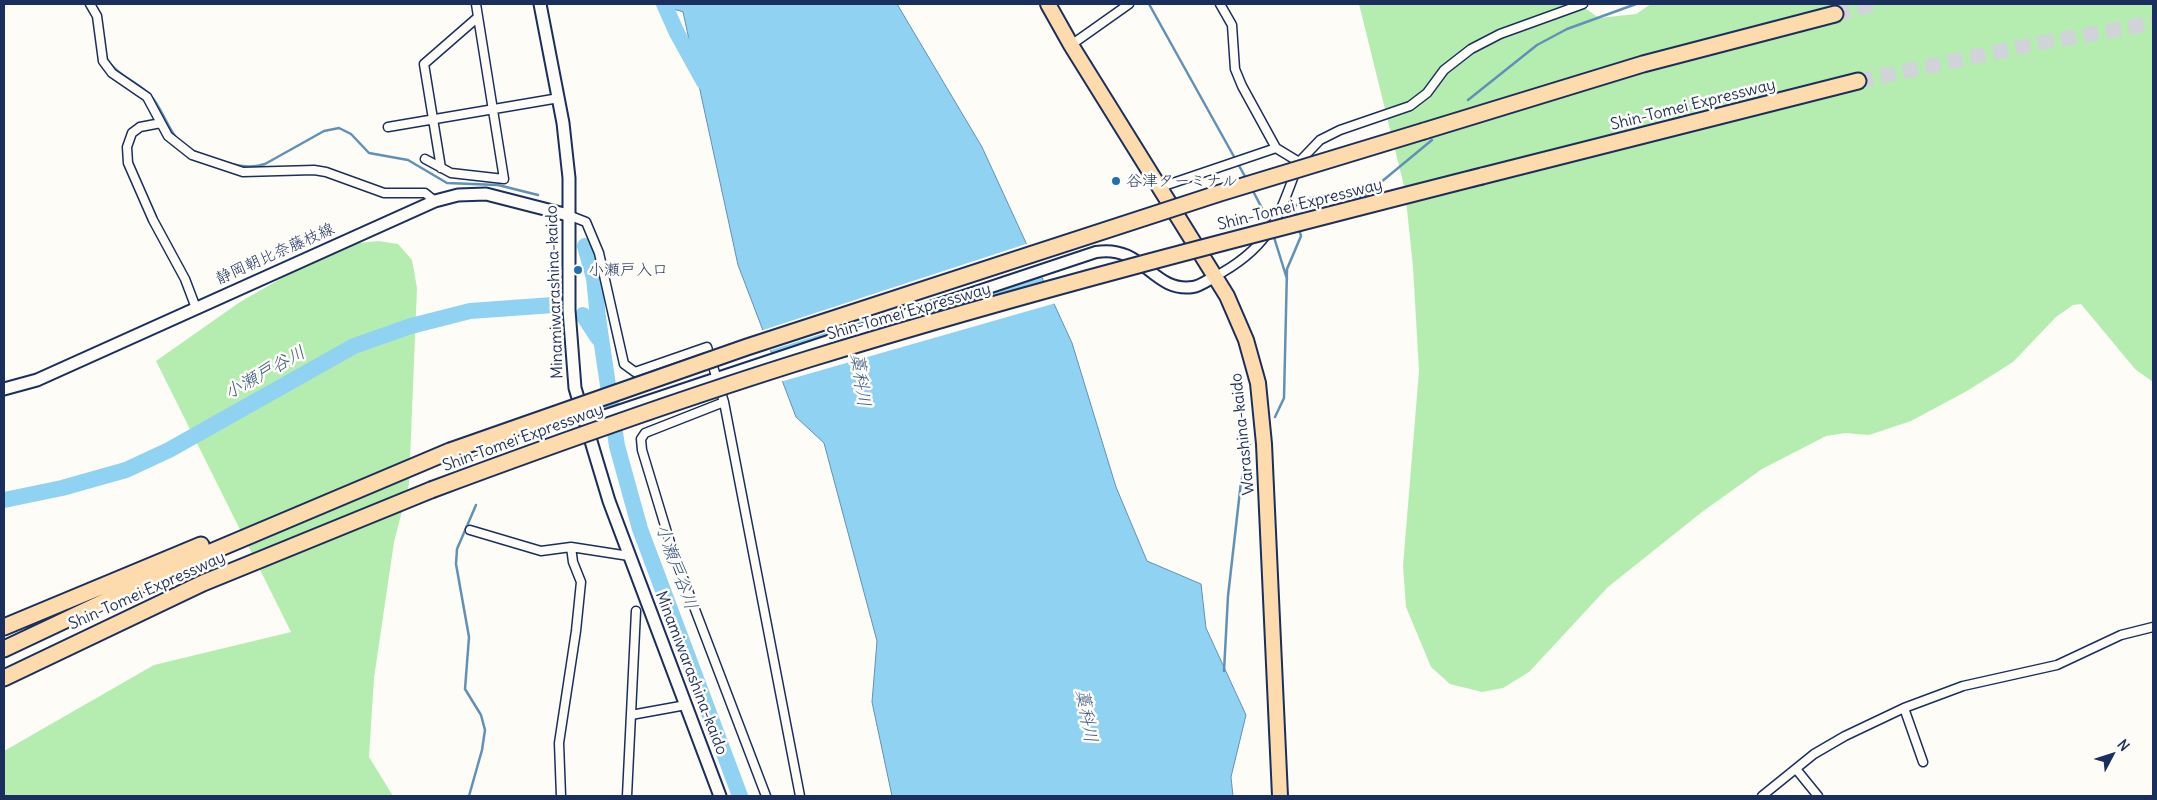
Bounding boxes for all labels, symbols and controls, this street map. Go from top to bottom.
street label: Shin-Tomei Expressway [1608,75,1778,135]
place label: 谷津ターミナル [1126,171,1238,191]
marker: 谷津ターミナル [1110,175,1122,187]
street label: Shin-Tomei Expressway [1215,175,1385,235]
street label: Minamiwarashina-kaido [542,205,568,379]
street label: 静岡朝比奈藤枝線 [213,219,337,289]
place label: 小瀬戸入口 [588,260,668,280]
marker: 小瀬戸入口 [572,264,584,276]
street label: Shin-Tomei Expressway [825,279,993,345]
water label: 小瀬戸谷川 [220,342,310,404]
water label: 藁科川 [846,352,874,408]
street label: Warashina-kaido [1227,372,1259,496]
street label: Shin-Tomei Expressway [440,400,606,476]
water label: 小瀬戸谷川 [650,521,702,613]
street label: Shin-Tomei Expressway [66,548,228,634]
street label: Minamiwarashina-kaido [651,588,731,758]
water label: 藁科川 [1071,688,1101,744]
north arrow [2087,730,2137,780]
text: N [2113,736,2133,755]

